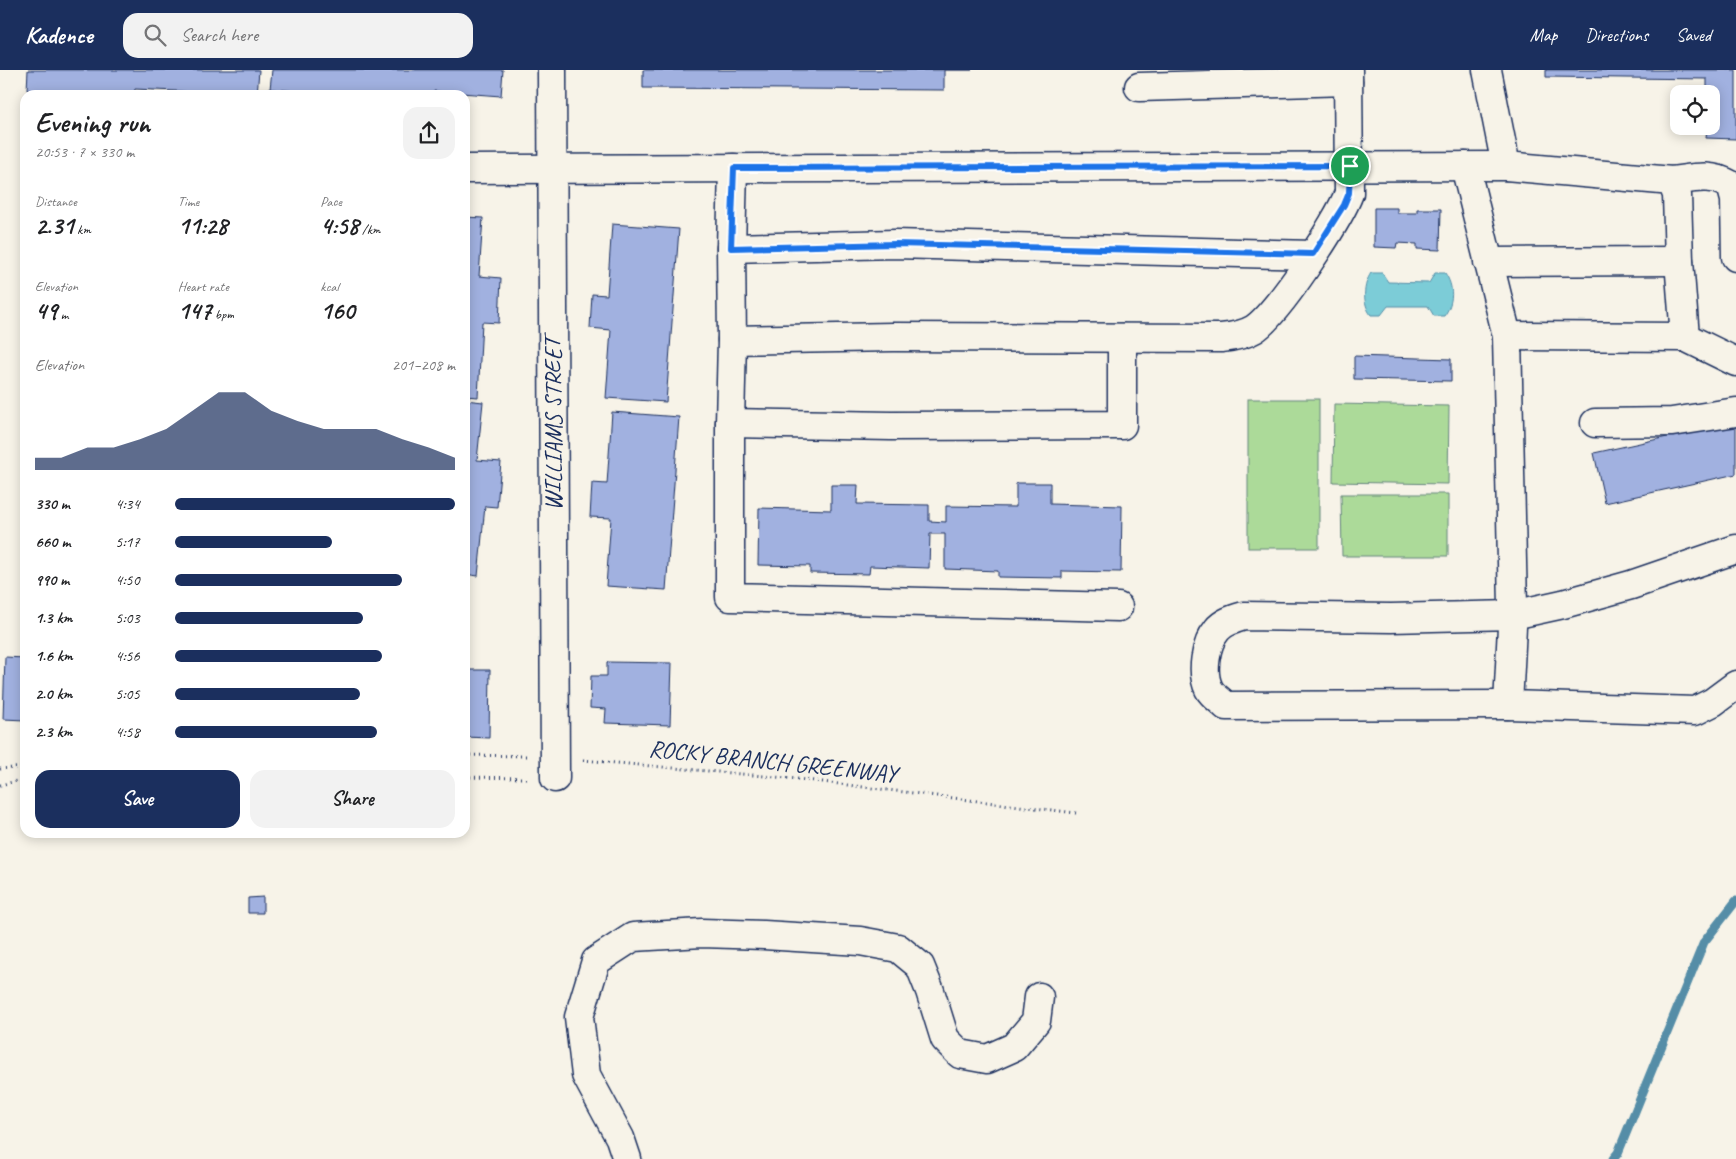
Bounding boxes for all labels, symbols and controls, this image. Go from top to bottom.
search box [123,13,473,58]
text: Kadence [25,20,93,50]
icon: search [141,21,169,49]
text: Search here [181,23,258,47]
text: Map [1530,24,1557,46]
text: Directions [1585,24,1648,46]
text: Saved [1676,24,1711,46]
map controls [1670,85,1720,135]
button: locate [1670,85,1720,135]
text: Evening run [35,105,150,140]
button: share [403,107,455,159]
text: 20:53 · 7 × 330 m [35,142,134,162]
pin [1329,145,1371,187]
icon: arrive [1336,152,1364,180]
text: Distance [35,193,77,210]
text: Time [178,193,199,210]
text: Pace [320,193,342,210]
text: 2.31 [35,210,74,242]
text: 11:28 [178,210,228,242]
text: 4:58 [320,210,359,242]
text: km [74,221,91,238]
text: /km [359,221,380,238]
text: Elevation [35,278,78,295]
text: Heart rate [178,278,229,295]
text: kcal [320,278,339,295]
text: 49 [35,295,57,327]
text: 147 [178,295,211,327]
text: 160 [320,295,355,327]
text: m [57,306,68,323]
text: bpm [211,306,234,323]
street label: WILLIAMS STREET [538,331,568,511]
text: Elevation [35,355,84,375]
text: 201–208 m [392,355,455,375]
text: 330 m [35,494,70,514]
text: 4:34 [115,494,140,514]
text: 660 m [35,532,70,552]
text: 5:17 [115,532,140,552]
text: 990 m [35,570,69,590]
text: 4:50 [115,570,140,590]
text: 1.3 km [35,608,72,628]
text: 5:03 [115,608,140,628]
text: 1.6 km [35,646,73,666]
text: 4:56 [115,646,140,666]
text: 2.0 km [35,684,72,704]
text: 5:05 [115,684,140,704]
text: 2.3 km [35,722,72,742]
text: 4:58 [115,722,140,742]
street label: ROCKY BRANCH GREENWAY [647,733,902,789]
button: Save [35,770,240,828]
button: Share [250,770,455,828]

